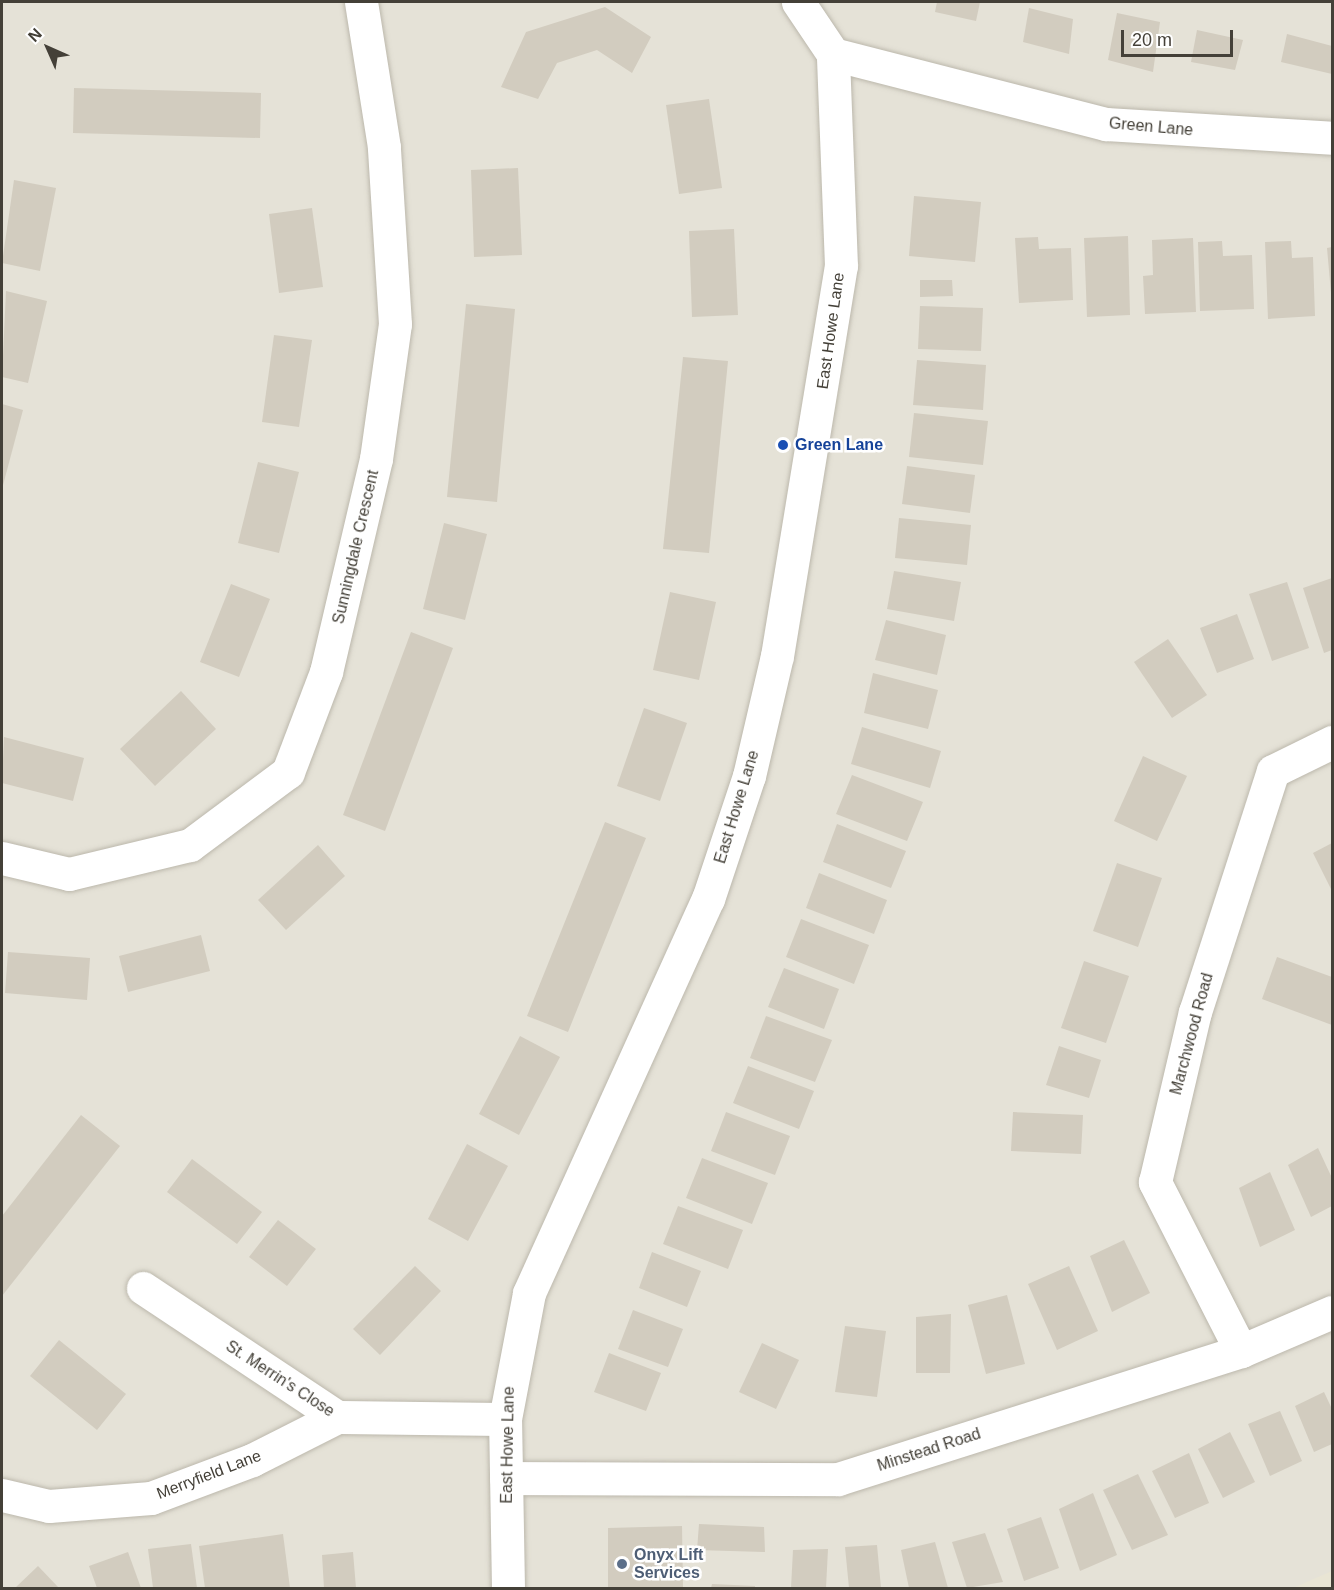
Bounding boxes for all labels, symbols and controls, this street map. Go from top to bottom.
north arrow [18,18,78,78]
scale bar [1124,18,1236,56]
text: N [25,25,45,45]
text: 20 m [1132,30,1172,50]
street label: Green Lane [1108,114,1194,140]
street label: East Howe Lane [813,272,849,390]
place label: Green Lane [795,435,883,455]
marker: Green Lane [776,438,790,452]
street label: Sunningdale Crescent [329,468,383,626]
street label: East Howe Lane [711,748,763,866]
street label: Marchwood Road [1166,971,1218,1097]
street label: St. Merrin's Close [222,1337,338,1421]
street label: East Howe Lane [497,1386,519,1504]
street label: Minstead Road [875,1424,983,1476]
street label: Merryfield Lane [154,1446,264,1504]
place label: Onyx Lift Services [634,1545,703,1583]
marker: Onyx Lift Services [615,1557,629,1571]

